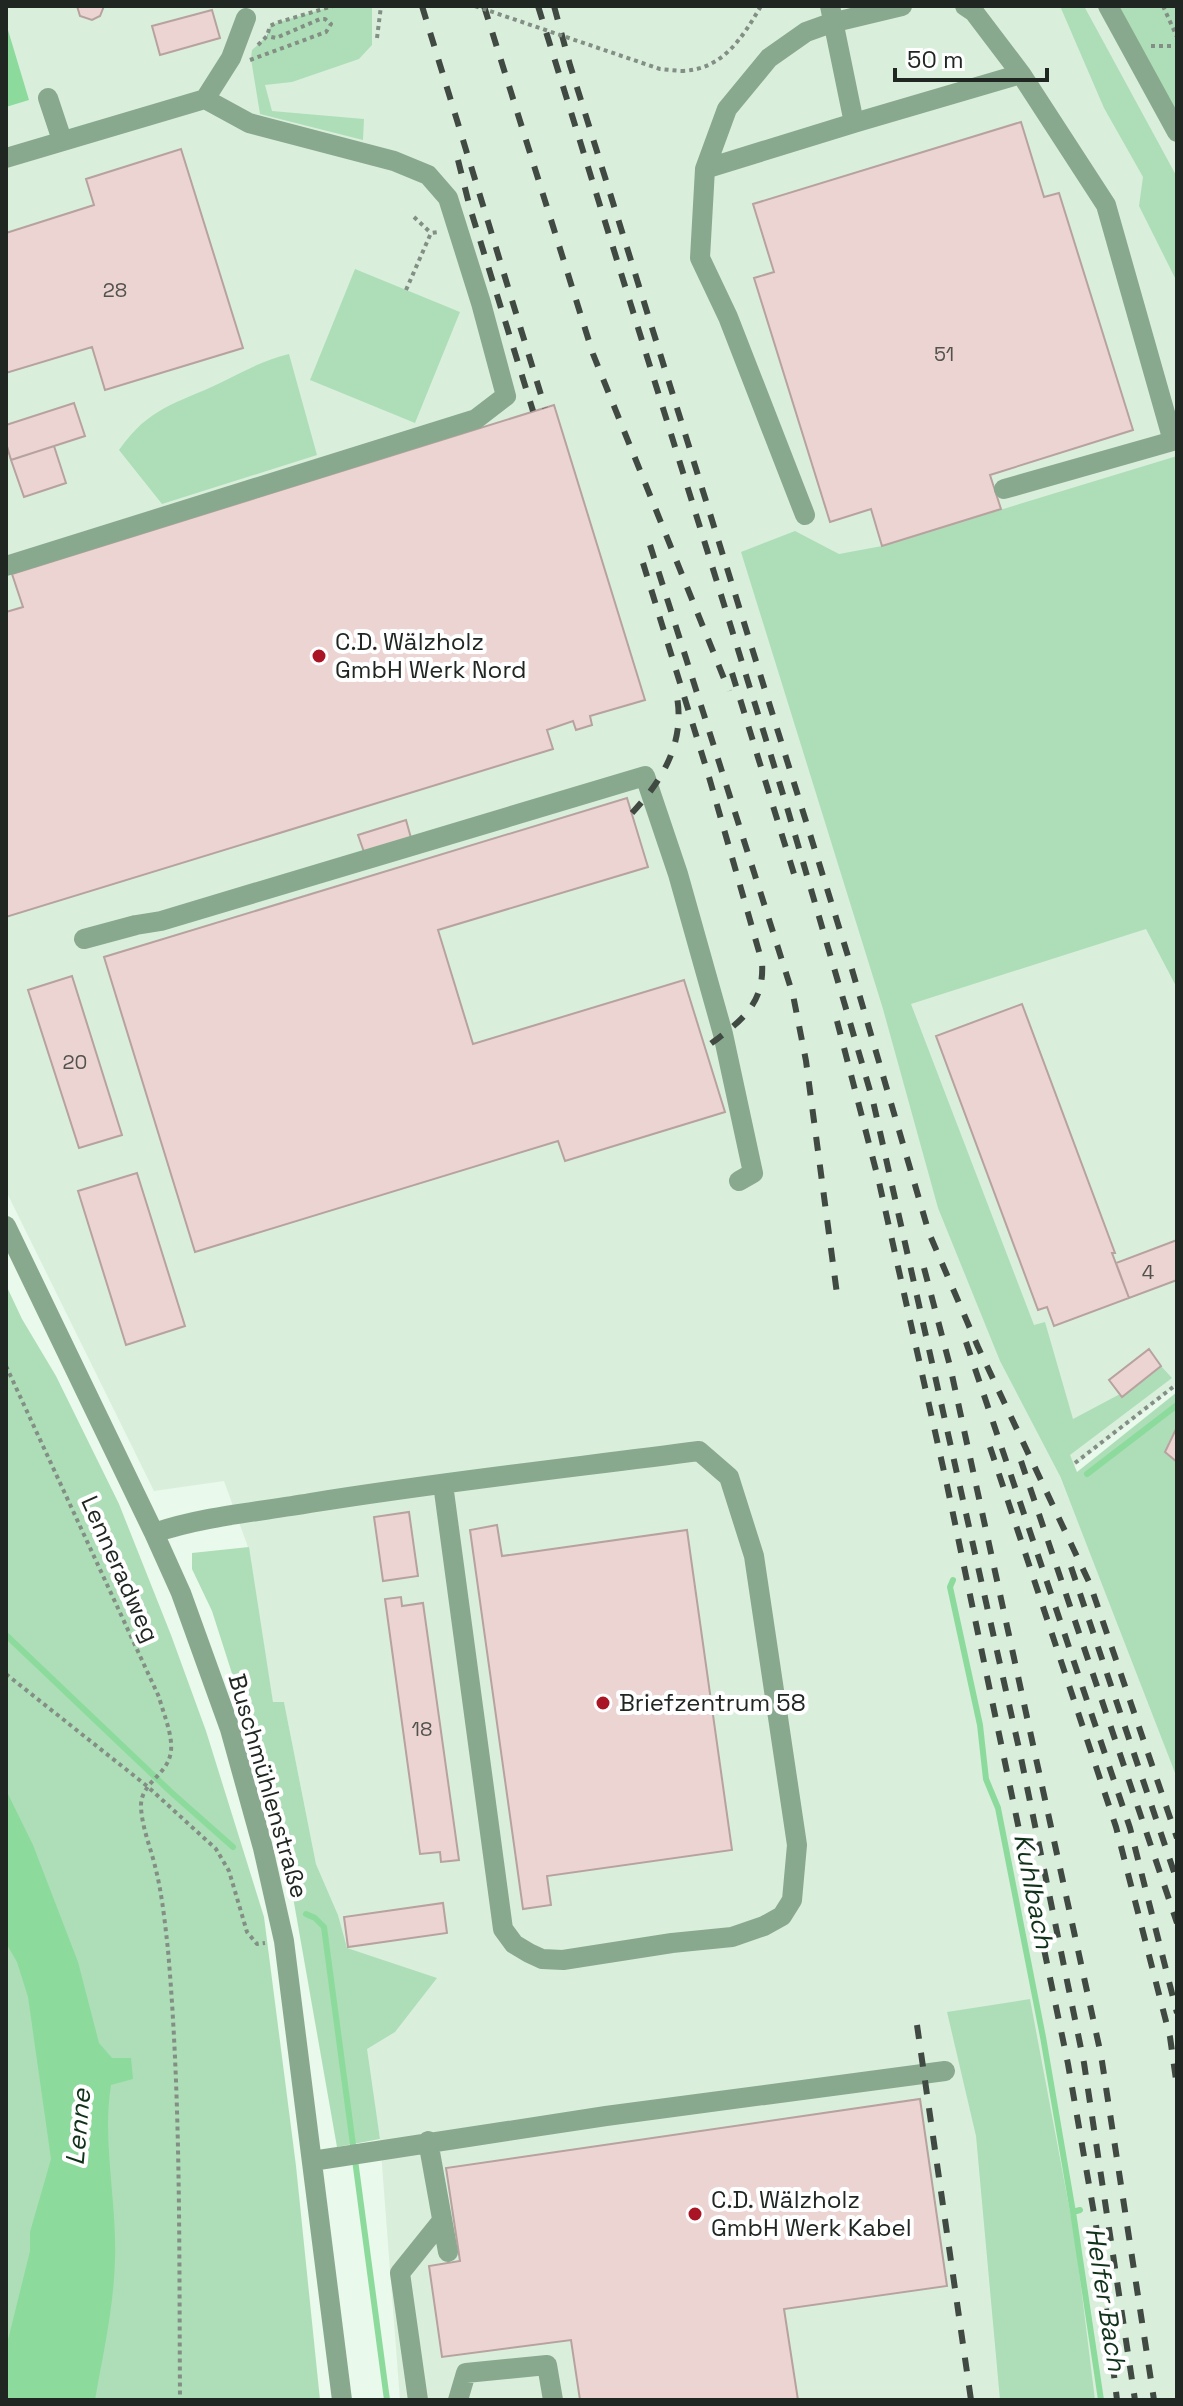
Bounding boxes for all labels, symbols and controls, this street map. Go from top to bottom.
scale bar [895,32,1047,82]
text: 50 m [907,44,964,75]
house number: 28 [103,277,127,303]
house number: 51 [934,341,954,367]
place label: C.D. Wälzholz GmbH Werk Nord [335,626,527,685]
marker: C.D. Wälzholz GmbH Werk Nord [310,647,328,665]
house number: 20 [63,1049,87,1075]
house number: 4 [1142,1259,1154,1285]
street label: Lenneradweg [74,1491,167,1647]
street label: Buschmühlenstraße [222,1670,315,1902]
place label: Briefzentrum 58 [619,1687,806,1718]
marker: Briefzentrum 58 [594,1694,612,1712]
house number: 18 [412,1716,432,1742]
water label: Kuhlbach [1006,1830,1062,1953]
water label: Lenne [58,2086,98,2167]
place label: C.D. Wälzholz GmbH Werk Kabel [711,2184,912,2243]
marker: C.D. Wälzholz GmbH Werk Kabel [686,2205,704,2223]
water label: Helfer Bach [1078,2225,1134,2374]

